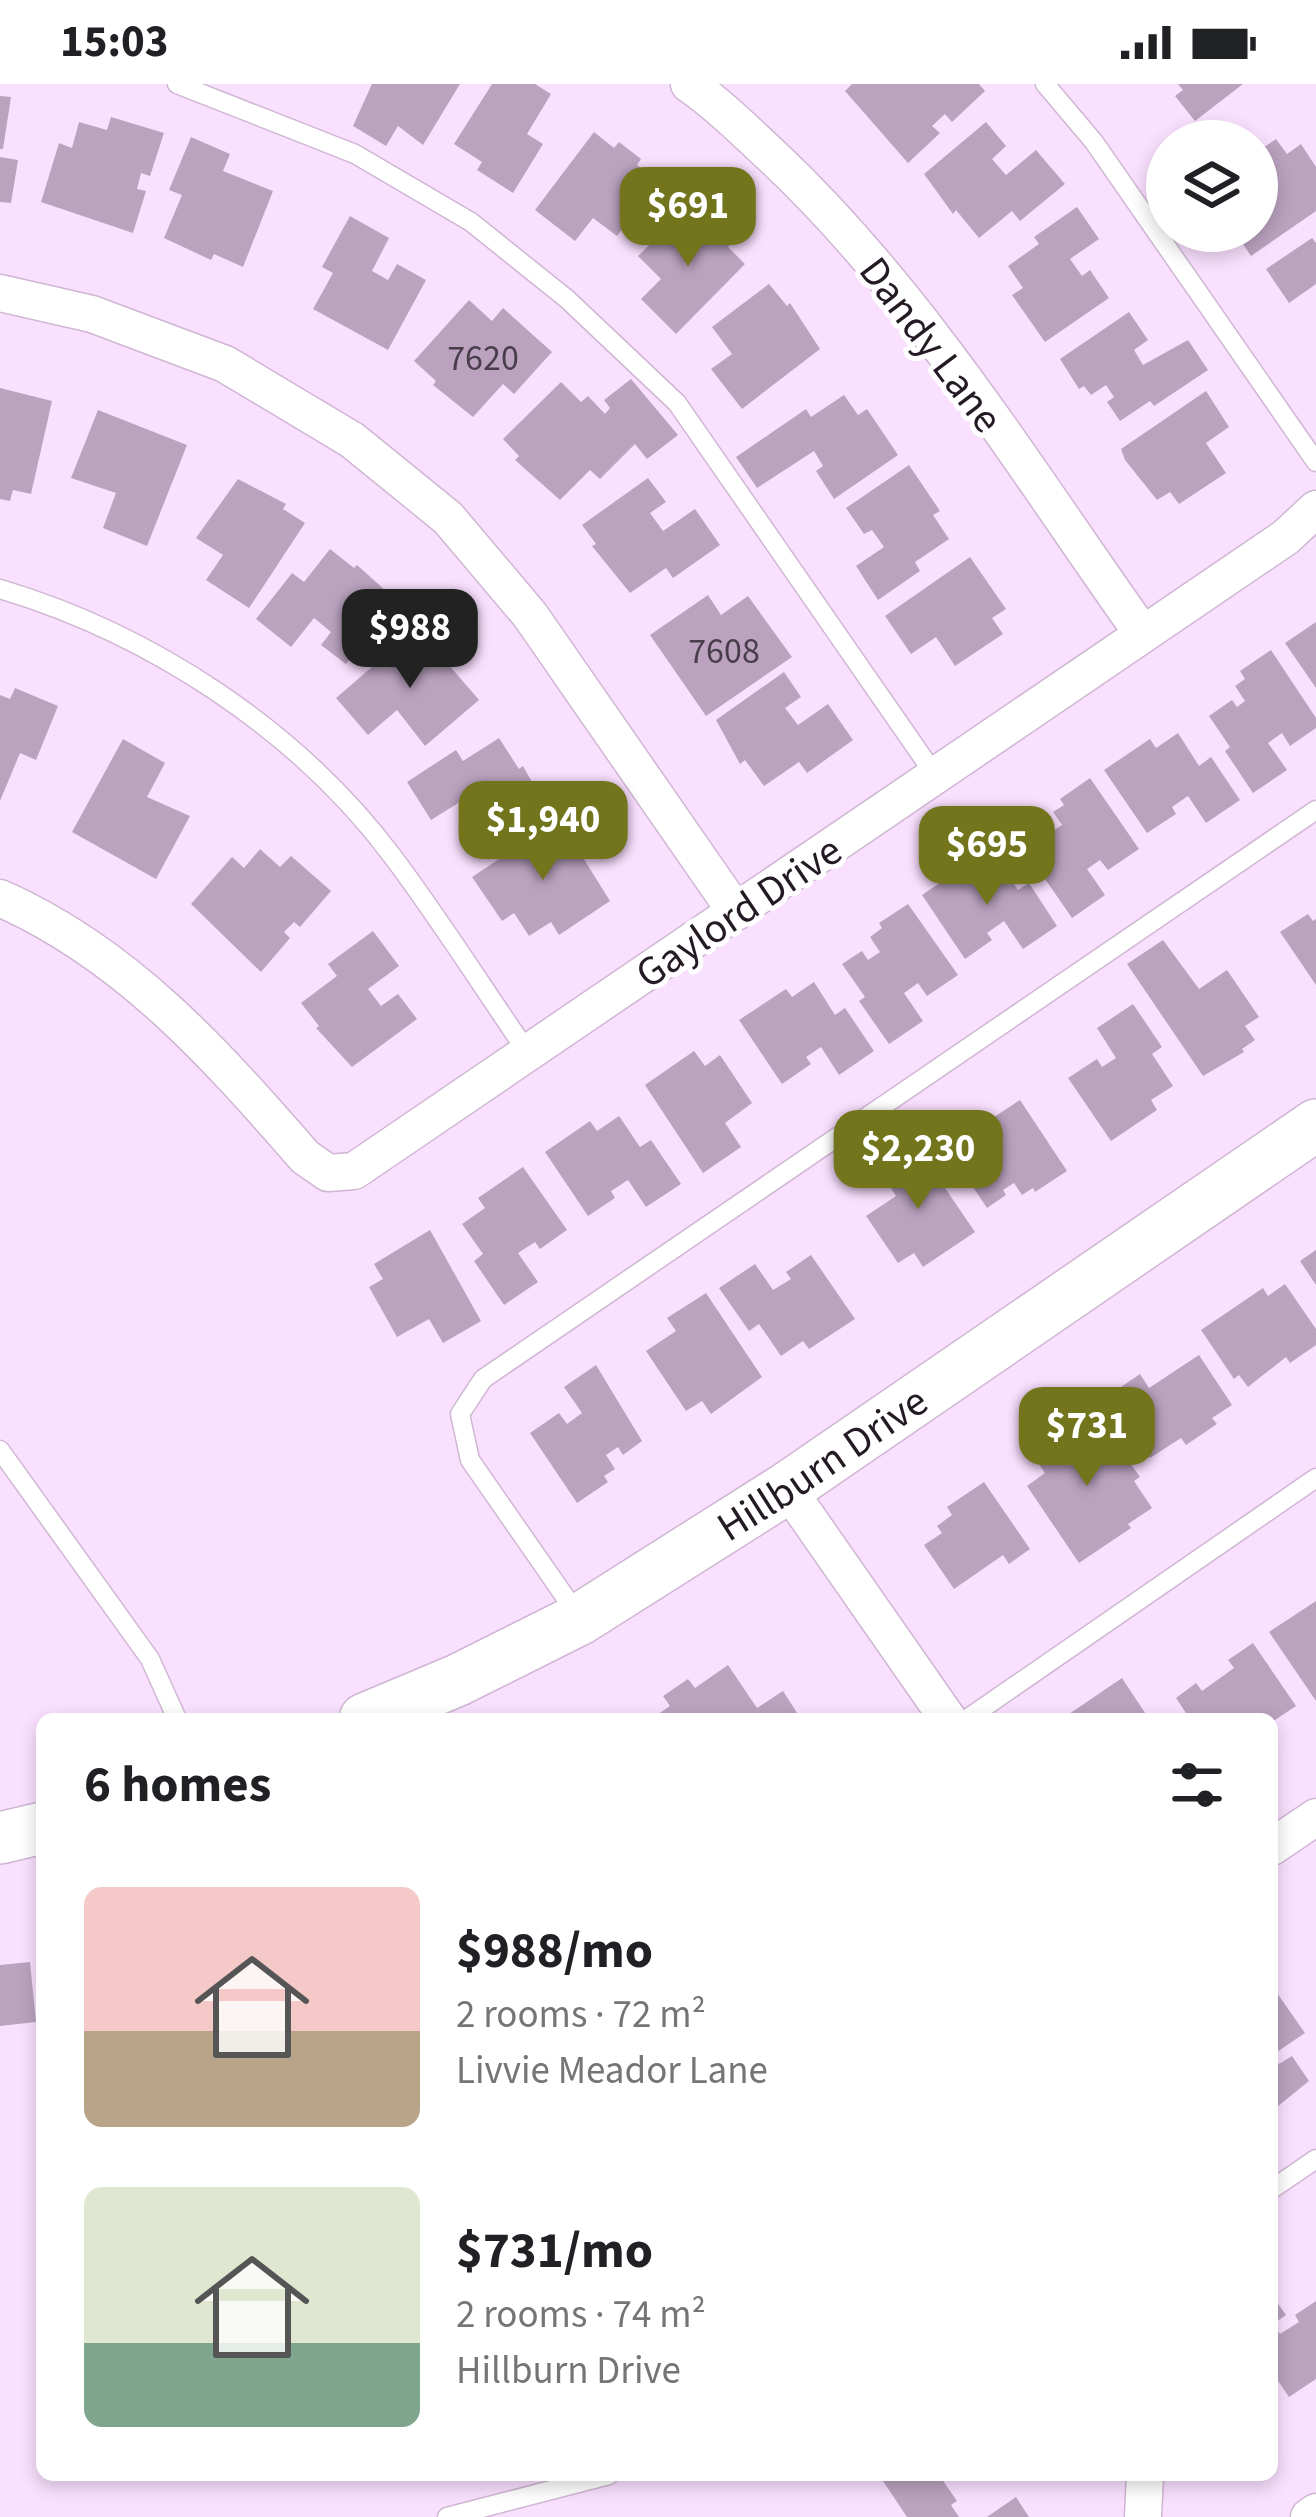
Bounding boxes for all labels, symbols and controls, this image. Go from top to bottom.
text: 15:03 [60,10,169,74]
map controls [1146,120,1278,252]
button: layers [1146,120,1278,252]
pin: $691 [617,167,759,269]
text: $691 [647,178,729,234]
street label: Dandy Lane [844,245,1017,446]
house number: 7620 [447,333,519,384]
pin: $988 [339,589,481,691]
text: $988 [369,600,451,656]
house number: 7608 [688,626,760,677]
pin: $1,940 [445,781,641,883]
text: $1,940 [486,792,600,848]
pin: $695 [916,806,1058,908]
text: $695 [946,817,1028,873]
street label: Gaylord Drive [624,822,854,1004]
pin: $2,230 [820,1110,1016,1212]
text: $2,230 [861,1121,975,1177]
street label: Hillburn Drive [706,1372,940,1557]
pin: $731 [1016,1387,1158,1489]
text: $731 [1046,1398,1128,1454]
text: 6 homes [84,1749,271,1821]
icon: filters [1164,1752,1230,1818]
text: $988/mo [456,1915,653,1987]
icon: home [180,1935,324,2079]
text: 2 rooms · 72 m² [456,1987,706,2043]
text: Livvie Meador Lane [456,2043,768,2099]
text: $731/mo [456,2215,653,2287]
icon: home [180,2235,324,2379]
text: 2 rooms · 74 m² [456,2287,706,2343]
text: Hillburn Drive [456,2343,681,2399]

